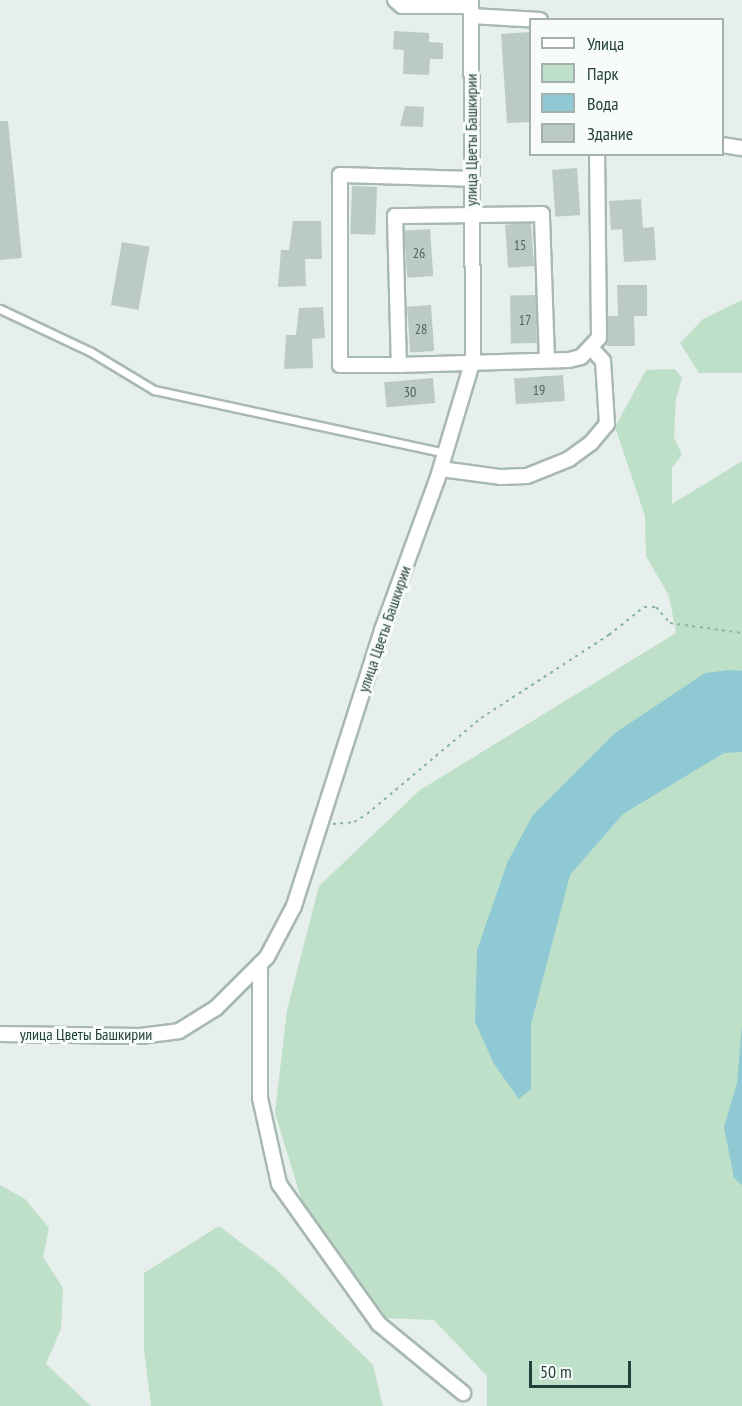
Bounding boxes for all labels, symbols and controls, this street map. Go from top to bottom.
legend [529,18,724,156]
text: Улица [587,32,624,55]
text: Парк [587,62,618,85]
street label: улица Цветы Башкирии [461,74,481,206]
text: Вода [587,92,618,115]
text: Здание [587,122,633,145]
house number: 15 [514,237,526,253]
house number: 26 [413,245,425,261]
house number: 17 [519,312,531,328]
house number: 28 [415,321,427,337]
house number: 19 [533,382,545,398]
house number: 30 [404,384,416,400]
street label: улица Цветы Башкирии [353,563,415,695]
street label: улица Цветы Башкирии [20,1024,152,1044]
scale bar [532,1349,634,1387]
text: 50 m [540,1360,572,1383]

